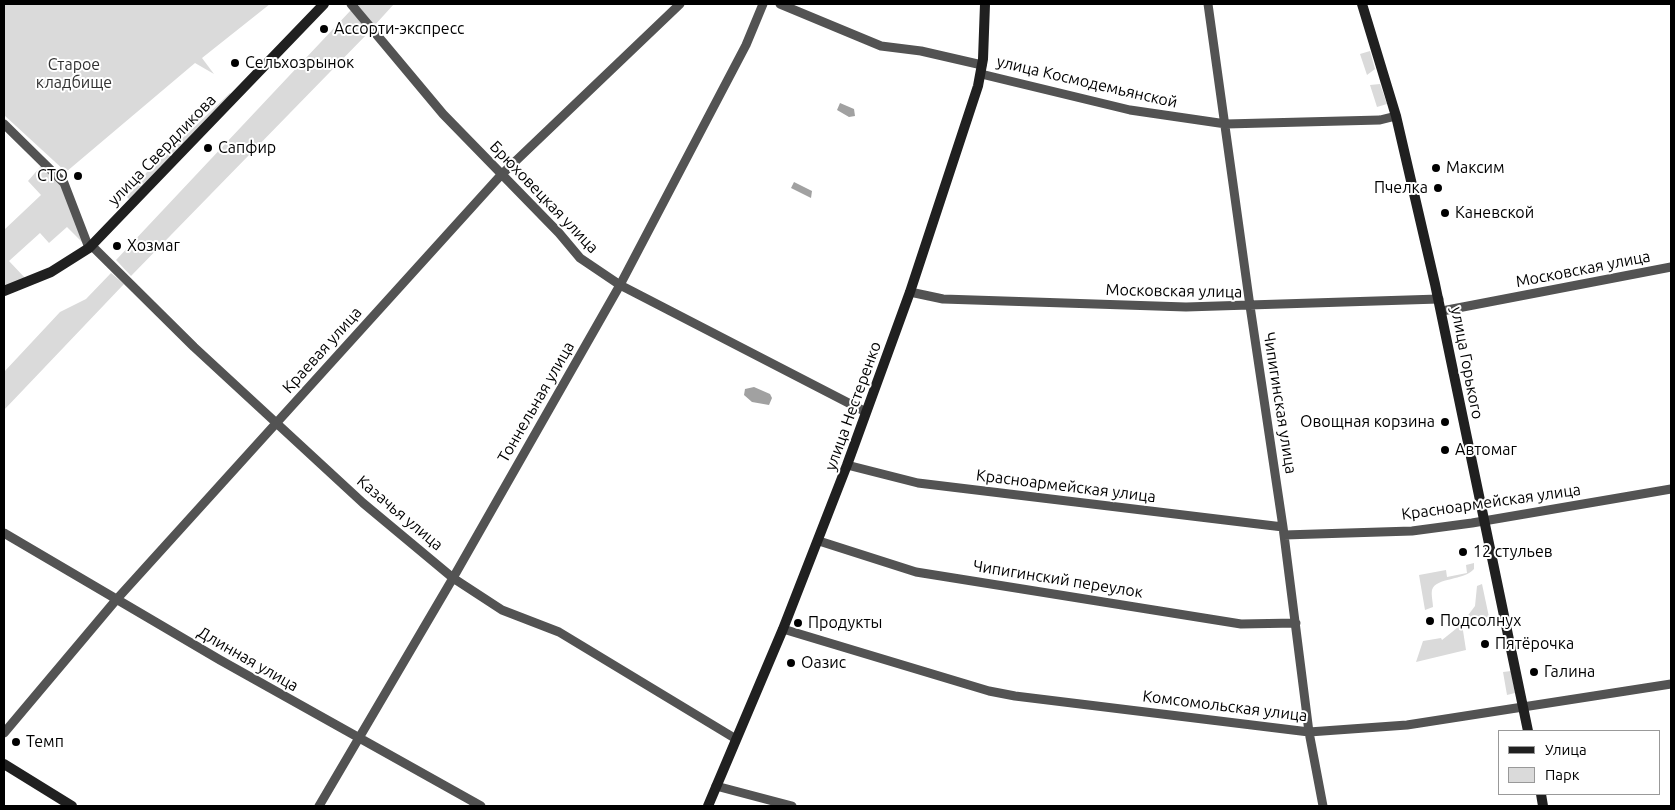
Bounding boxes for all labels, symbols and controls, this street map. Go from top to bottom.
place label: Ассорти-экспресс [334,19,465,39]
marker: Ассорти-экспресс [318,23,330,35]
street label: улица Космодемьянской [995,52,1179,112]
place label: Сельхозрынок [245,53,354,73]
park label: Старое кладбище [36,55,112,93]
marker: Сельхозрынок [229,57,241,69]
street label: улица Свердликова [104,90,220,210]
street label: Брюховецкая улица [486,137,602,257]
place label: Сапфир [218,138,276,158]
marker: Сапфир [202,142,214,154]
place label: Максим [1446,158,1505,178]
marker: Максим [1430,162,1442,174]
place label: СТО [37,166,68,186]
marker: СТО [72,170,84,182]
place label: Пчелка [1374,178,1428,198]
marker: Пчелка [1432,182,1444,194]
place label: Каневской [1455,203,1534,223]
marker: Каневской [1439,207,1451,219]
place label: Хозмаг [127,236,180,256]
marker: Хозмаг [111,240,123,252]
street label: Московская улица [1514,247,1652,291]
street label: Московская улица [1105,280,1243,302]
street label: Краевая улица [278,303,366,397]
street label: улица Горького [1447,305,1487,421]
street label: Чипигинская улица [1259,331,1301,475]
street label: Тоннельная улица [494,338,578,466]
street label: улица Нестеренко [821,339,885,473]
place label: Овощная корзина [1300,412,1435,432]
marker: Овощная корзина [1439,416,1451,428]
place label: Автомаг [1455,440,1517,460]
marker: Автомаг [1439,444,1451,456]
street label: Красноармейская улица [975,465,1157,507]
street label: Казачья улица [353,471,447,555]
street label: Красноармейская улица [1400,480,1582,524]
place label: 12 стульев [1473,542,1553,562]
marker: 12 стульев [1457,546,1469,558]
street label: Чипигинский переулок [971,556,1145,602]
place label: Подсолнух [1440,611,1521,631]
place label: Продукты [808,613,883,633]
marker: Подсолнух [1424,615,1436,627]
marker: Продукты [792,617,804,629]
street label: Длинная улица [194,622,302,696]
place label: Пятёрочка [1495,634,1574,654]
marker: Пятёрочка [1479,638,1491,650]
place label: Оазис [801,653,846,673]
marker: Оазис [785,657,797,669]
place label: Галина [1544,662,1595,682]
marker: Галина [1528,666,1540,678]
street label: Комсомольская улица [1142,686,1308,726]
legend [1498,730,1660,795]
place label: Темп [26,732,64,752]
marker: Темп [10,736,22,748]
text: Улица [1545,741,1587,758]
text: Парк [1545,766,1580,783]

